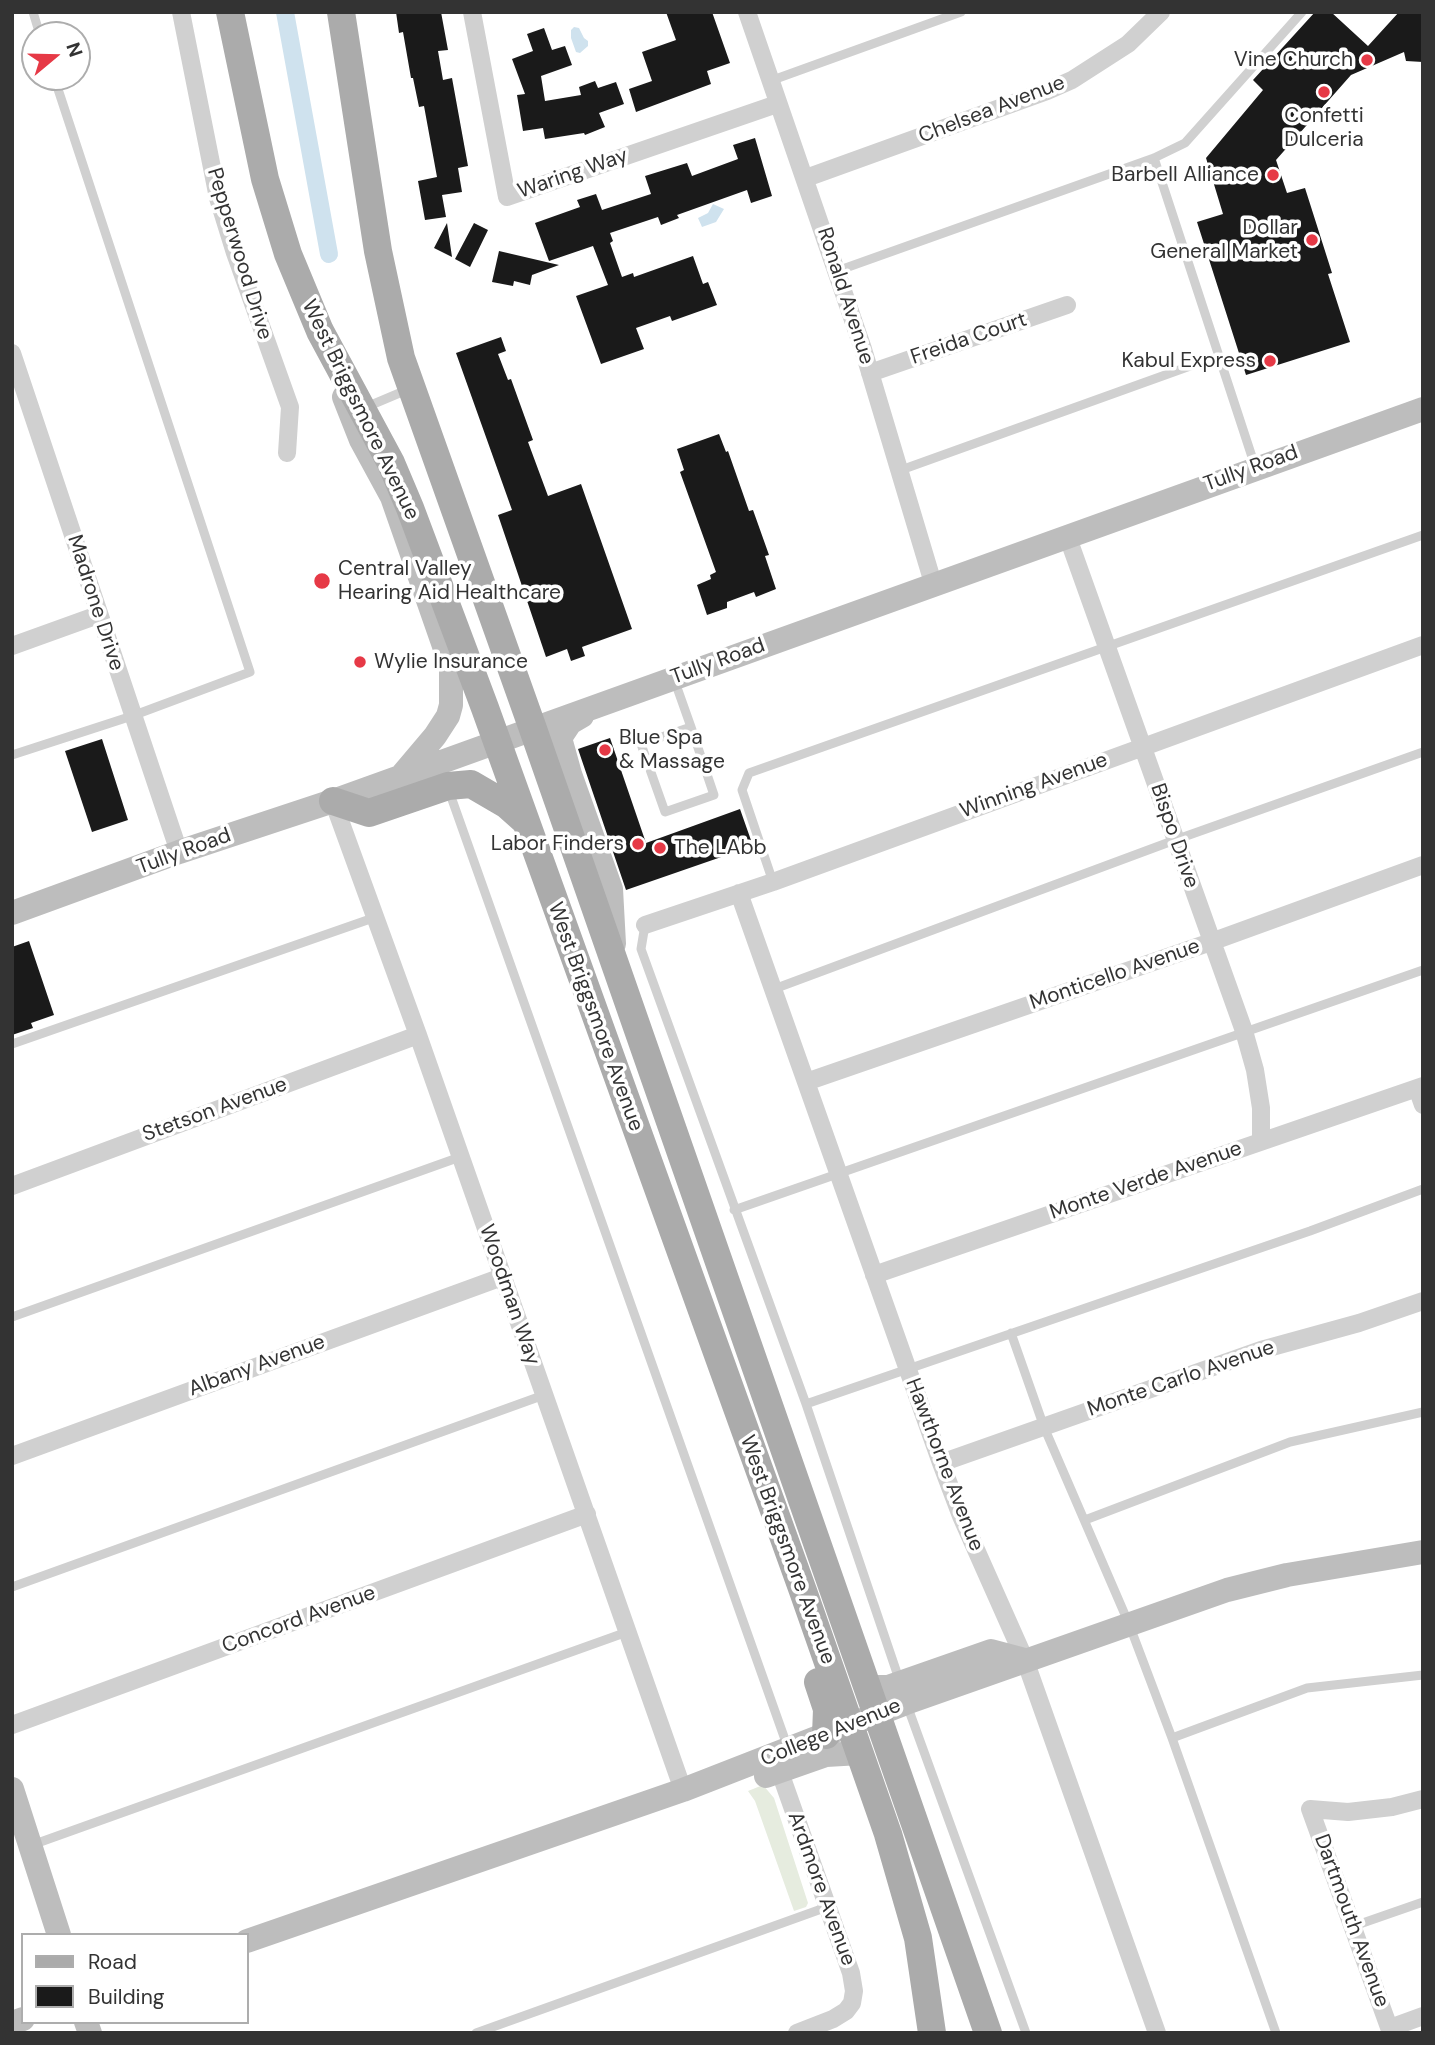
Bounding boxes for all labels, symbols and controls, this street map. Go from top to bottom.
north arrow [21,21,91,91]
text: N [60,39,89,60]
place label: Vine Church [1234,47,1353,73]
marker: Vine Church [1359,52,1375,68]
street label: Chelsea Avenue [915,71,1069,149]
marker: Confetti Dulceria [1316,84,1332,100]
place label: Confetti Dulceria [1284,103,1364,153]
street label: Waring Way [515,143,631,205]
place label: Barbell Alliance [1111,162,1259,188]
street label: Pepperwood Drive [201,165,277,343]
marker: Barbell Alliance [1265,167,1281,183]
place label: Dollar General Market [1150,215,1298,265]
street label: Ronald Avenue [811,224,879,368]
marker: Dollar General Market [1304,232,1320,248]
street label: West Briggsmore Avenue [296,296,424,524]
street label: Freida Court [908,307,1030,371]
place label: Kabul Express [1122,348,1256,374]
marker: Kabul Express [1262,353,1278,369]
street label: Tully Road [1201,440,1301,498]
street label: Madrone Drive [61,532,129,674]
place label: Central Valley Hearing Aid Healthcare [338,556,561,606]
marker: Central Valley Hearing Aid Healthcare [312,571,332,591]
street label: Tully Road [668,633,768,691]
place label: Wylie Insurance [374,649,528,675]
marker: Wylie Insurance [352,654,368,670]
place label: Blue Spa & Massage [619,725,725,775]
marker: Blue Spa & Massage [597,742,613,758]
street label: Winning Avenue [957,748,1111,824]
street label: Bispo Drive [1144,780,1204,892]
street label: Tully Road [134,823,234,881]
place label: Labor Finders [491,831,624,857]
place label: The LAbb [674,835,767,861]
marker: Labor Finders [630,836,646,852]
marker: The LAbb [652,840,668,856]
street label: West Briggsmore Avenue [542,899,648,1135]
street label: Monticello Avenue [1027,934,1203,1016]
street label: Stetson Avenue [139,1072,291,1148]
street label: Monte Verde Avenue [1047,1136,1245,1226]
street label: Woodman Way [473,1221,545,1369]
street label: Albany Avenue [185,1330,329,1402]
street label: Monte Carlo Avenue [1084,1335,1278,1423]
street label: Hawthorne Avenue [899,1375,989,1555]
street label: West Briggsmore Avenue [734,1432,840,1668]
street label: Concord Avenue [219,1581,379,1659]
street label: College Avenue [757,1693,905,1773]
street label: Ardmore Avenue [781,1809,861,1969]
street label: Dartmouth Avenue [1308,1831,1394,2011]
legend [21,1933,248,2024]
text: Road [88,1948,137,1976]
text: Building [88,1983,164,2011]

